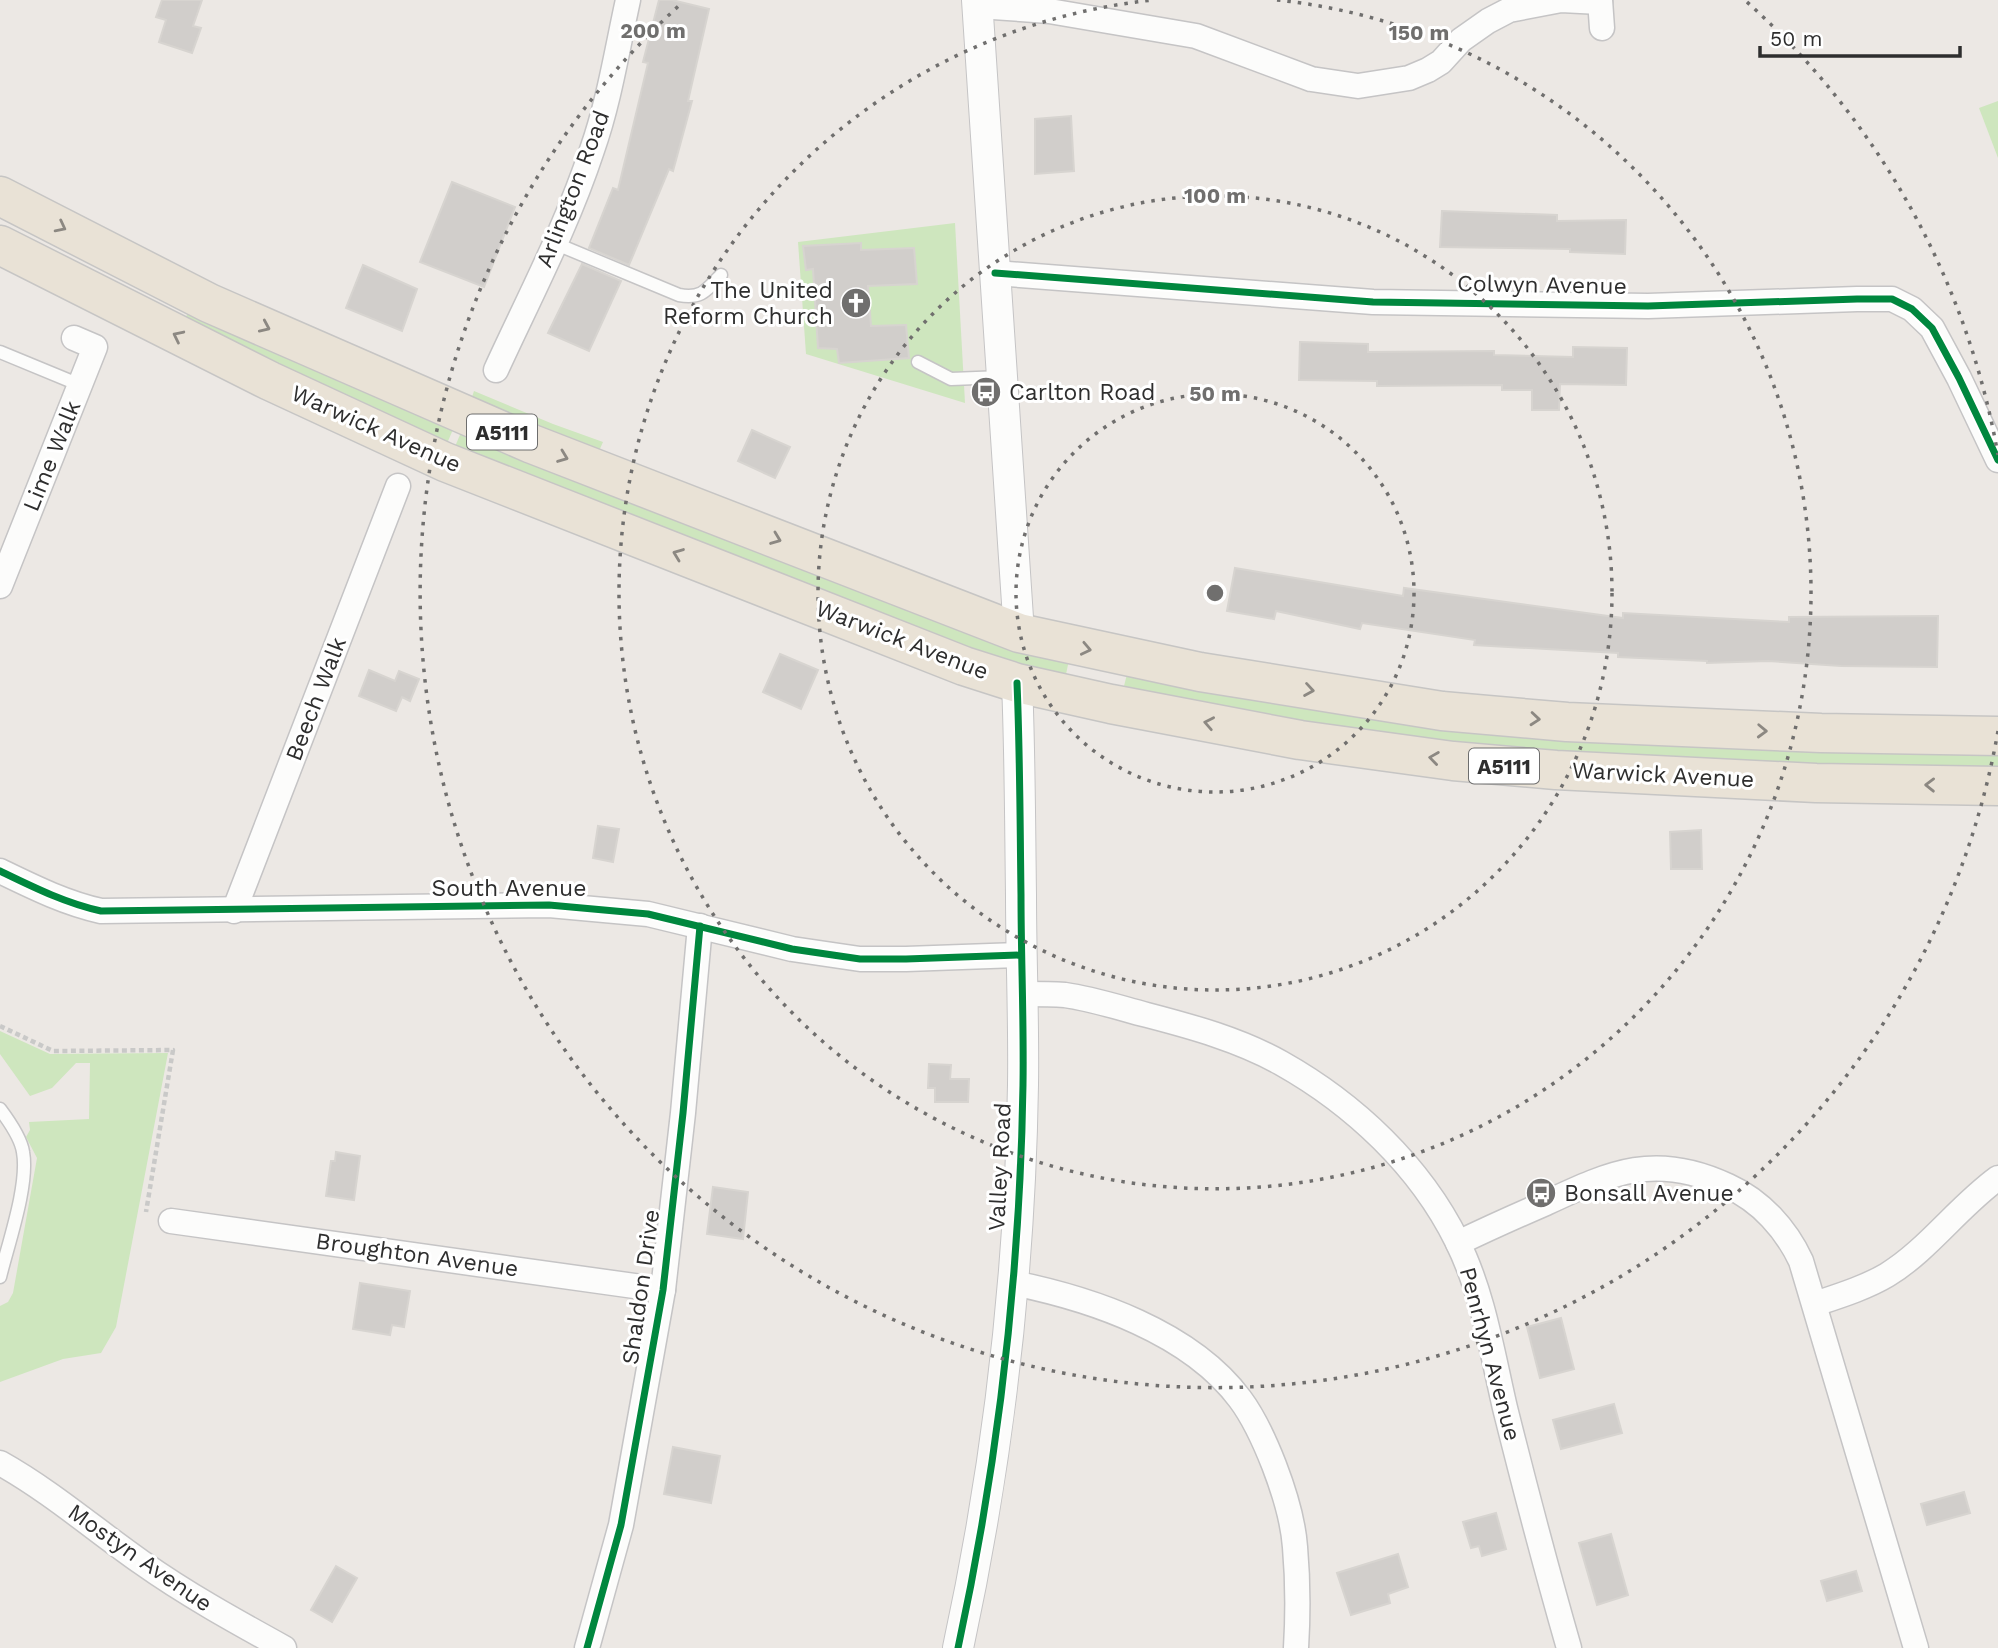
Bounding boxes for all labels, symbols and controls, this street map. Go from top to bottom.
scale bar [1760,14,1960,58]
text: 200 m [620,18,686,43]
text: 150 m [1389,20,1449,45]
text: 50 m [1770,26,1822,51]
street label: Arlington Road [531,107,615,271]
text: 100 m [1184,183,1246,208]
one-way arrow [54,218,66,232]
street label: Colwyn Avenue [1457,270,1627,300]
place label: The United Reform Church [663,277,833,330]
church icon: The United Reform Church [839,286,873,320]
one-way arrow [258,319,270,333]
one-way arrow [173,330,185,344]
bus stop icon: Carlton Road [969,375,1003,409]
place label: Carlton Road [1009,379,1155,406]
street label: Warwick Avenue [287,380,465,478]
text: 50 m [1189,381,1241,406]
street label: Lime Walk [18,397,86,515]
road number: A5111 [467,414,537,450]
one-way arrow [557,448,569,462]
one-way arrow [769,531,781,545]
one-way arrow [673,548,685,562]
centre of rings [1203,581,1227,605]
street label: Warwick Avenue [812,595,992,685]
street label: Beech Walk [280,633,352,765]
one-way arrow [1080,640,1092,655]
one-way arrow [1304,682,1315,697]
one-way arrow [1530,711,1541,726]
one-way arrow [1203,716,1215,731]
one-way arrow [1757,723,1768,738]
road number: A5111 [1469,748,1539,784]
one-way arrow [1428,751,1440,766]
street label: Warwick Avenue [1571,757,1755,793]
one-way arrow [1924,777,1935,793]
street label: South Avenue [432,875,586,902]
street label: Valley Road [983,1102,1017,1232]
bus stop icon: Bonsall Avenue [1524,1176,1558,1210]
place label: Bonsall Avenue [1564,1180,1734,1207]
street label: Shaldon Drive [617,1208,665,1366]
street label: Broughton Avenue [314,1227,520,1283]
street label: Penrhyn Avenue [1454,1264,1526,1444]
street label: Mostyn Avenue [63,1498,217,1618]

